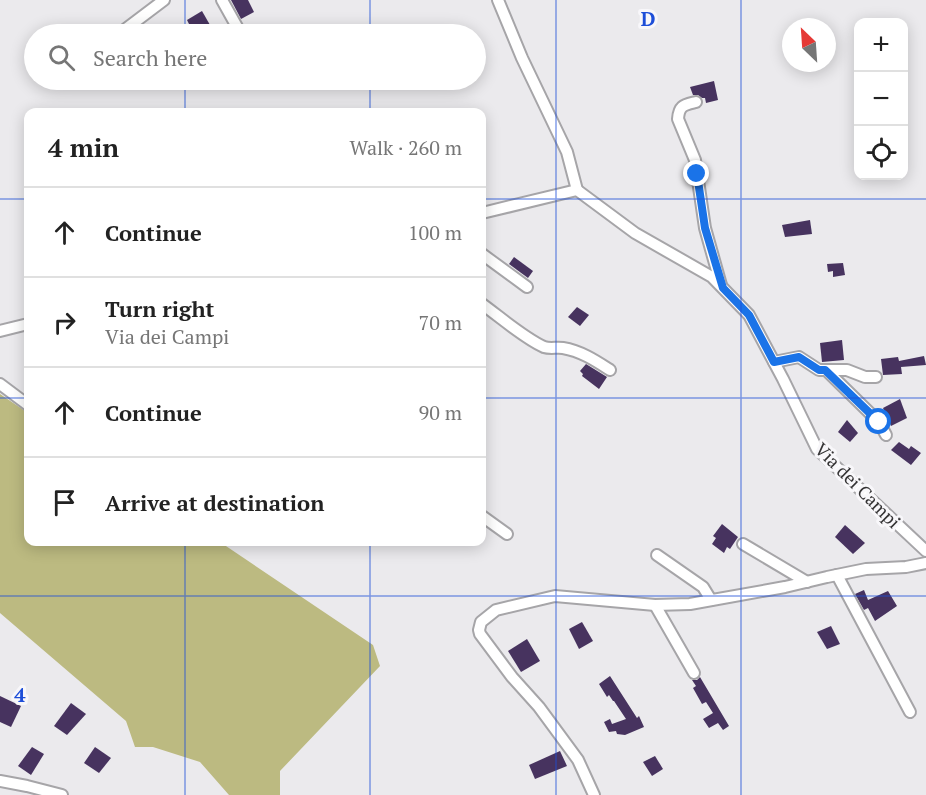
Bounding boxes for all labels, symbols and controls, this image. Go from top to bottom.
text: D [641,5,655,32]
north arrow [782,18,836,72]
map controls [854,18,908,180]
button: + [854,18,908,72]
search box [24,24,486,90]
icon: search [45,41,78,74]
text: Search here [93,43,207,72]
button: − [854,72,908,126]
button: locate [854,126,908,180]
text: 4 min [48,130,119,164]
text: Walk · 260 m [350,134,462,161]
route end [683,160,709,186]
icon: ahead [48,216,81,249]
text: Continue [105,218,202,247]
text: 100 m [408,219,462,246]
text: Turn right [105,294,214,323]
icon: right [48,306,81,339]
text: 70 m [419,309,462,336]
text: Via dei Campi [105,323,229,350]
icon: ahead [48,396,81,429]
text: Continue [105,398,202,427]
text: 90 m [419,399,462,426]
route start [865,408,891,434]
street label: Via dei Campi [810,437,906,533]
icon: arrive [48,486,81,519]
text: Arrive at destination [105,488,324,517]
text: 4 [14,681,26,708]

